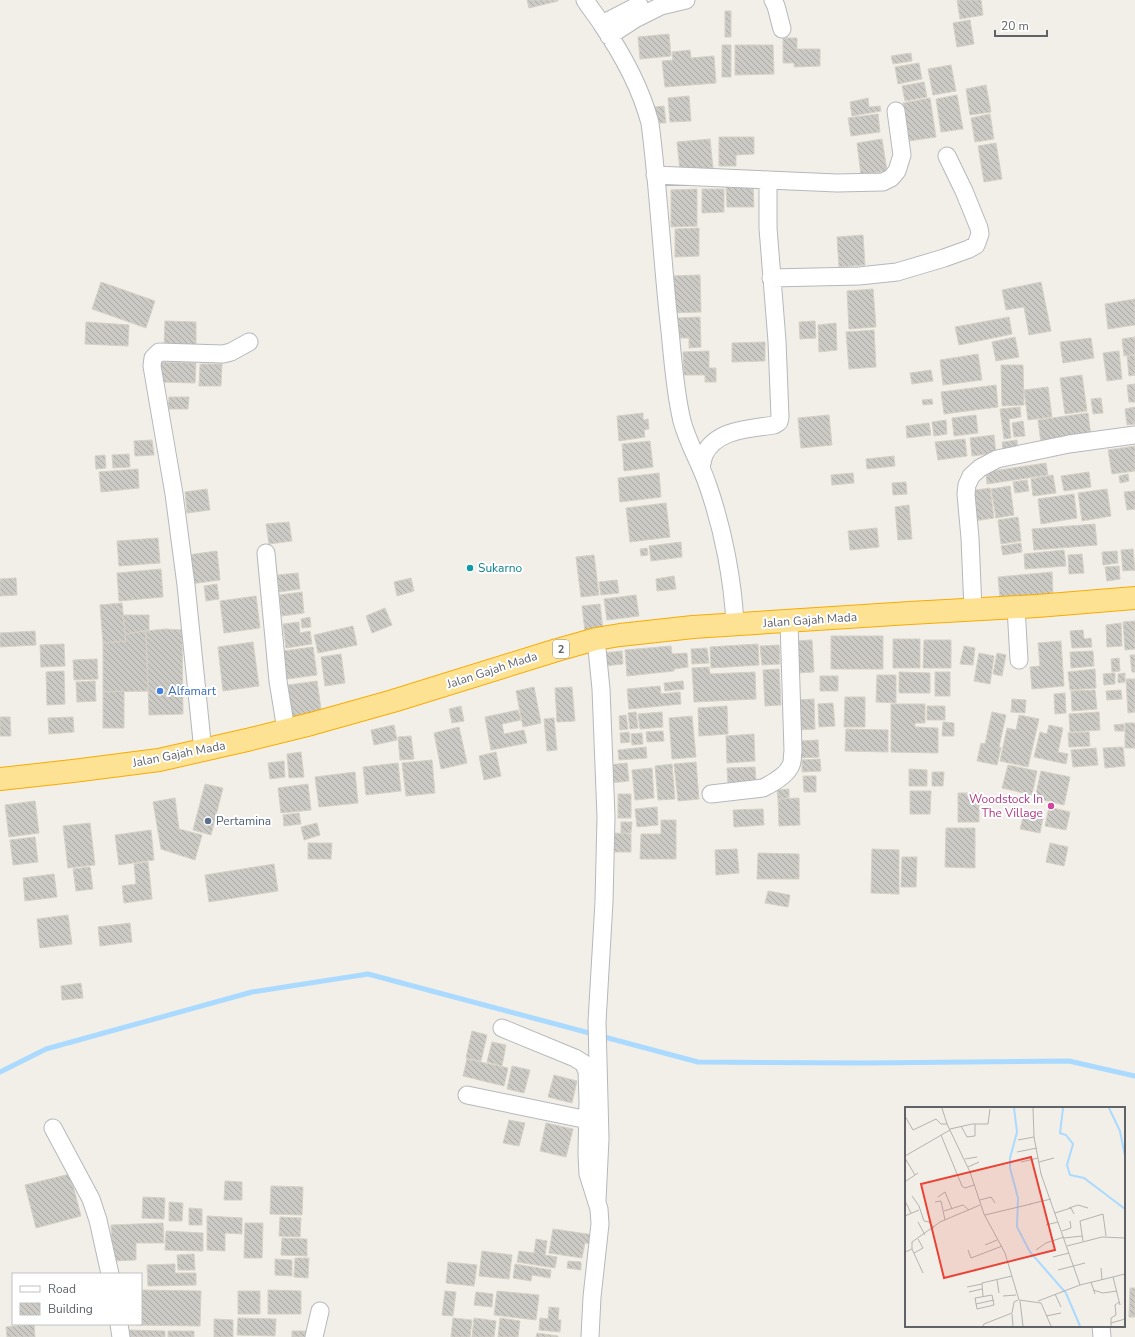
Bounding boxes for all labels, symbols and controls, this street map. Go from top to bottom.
scale bar [995,12,1047,38]
text: 20 m [1001,18,1029,34]
place label: Sukarno [478,560,523,576]
marker: Sukarno [465,563,475,573]
street label: Jalan Gajah Mada [761,609,858,631]
road number: 2 [553,640,569,658]
street label: Jalan Gajah Mada [444,648,539,692]
place label: Alfamart [168,683,217,699]
marker: Alfamart [155,686,165,696]
street label: Jalan Gajah Mada [130,737,227,771]
place label: Woodstock In The Village [969,791,1043,821]
marker: Woodstock In The Village [1046,801,1056,811]
place label: Pertamina [216,813,271,829]
marker: Pertamina [203,816,213,826]
inset map [905,1107,1125,1327]
legend [12,1273,142,1325]
text: Road [48,1281,76,1297]
text: Building [48,1301,93,1317]

